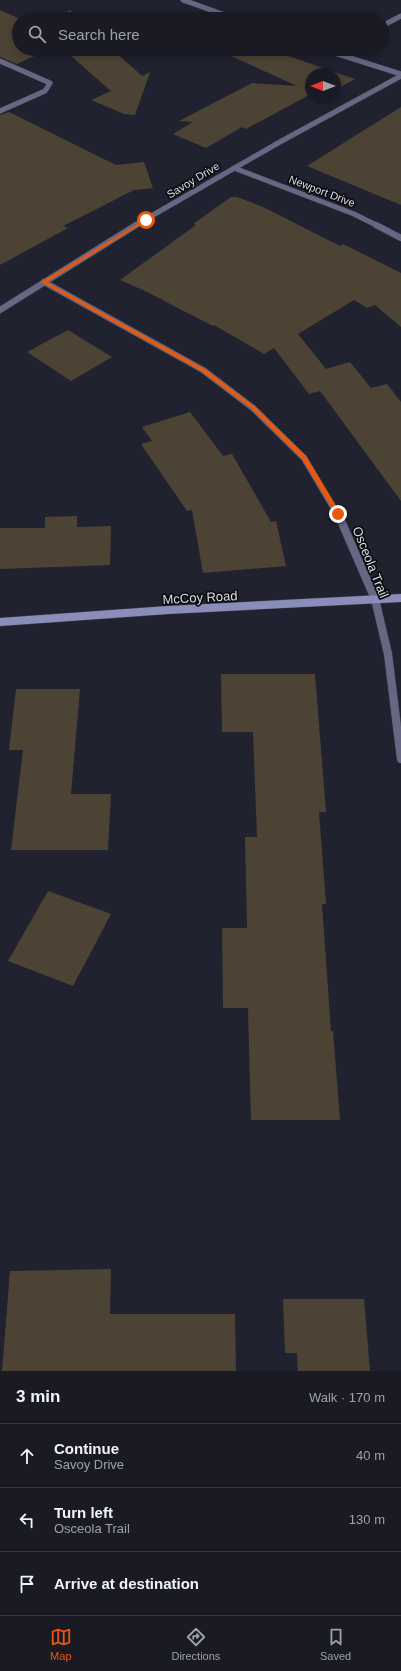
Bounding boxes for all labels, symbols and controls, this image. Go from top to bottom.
search box [12,12,389,56]
icon: search [26,23,48,45]
text: Search here [58,26,140,43]
north arrow [305,68,341,104]
street label: Savoy Drive [164,160,222,200]
street label: Newport Drive [287,173,357,209]
route start [137,211,155,229]
route end [329,505,347,523]
street label: Osceola Trail [349,524,392,600]
street label: McCoy Road [162,588,238,607]
text: 3 min [16,1387,60,1406]
text: Walk · 170 m [309,1390,385,1405]
text: Continue [54,1440,119,1457]
icon: ahead [16,1445,38,1467]
text: 40 m [356,1448,385,1463]
text: Savoy Drive [54,1457,124,1472]
text: Turn left [54,1504,113,1521]
icon: left [16,1509,38,1531]
text: 130 m [349,1512,385,1527]
text: Osceola Trail [54,1521,130,1536]
icon: arrive [16,1573,38,1595]
text: Arrive at destination [54,1575,199,1592]
tab: Map [50,1626,72,1662]
tab: Directions [171,1626,220,1662]
tab: Saved [320,1626,351,1662]

